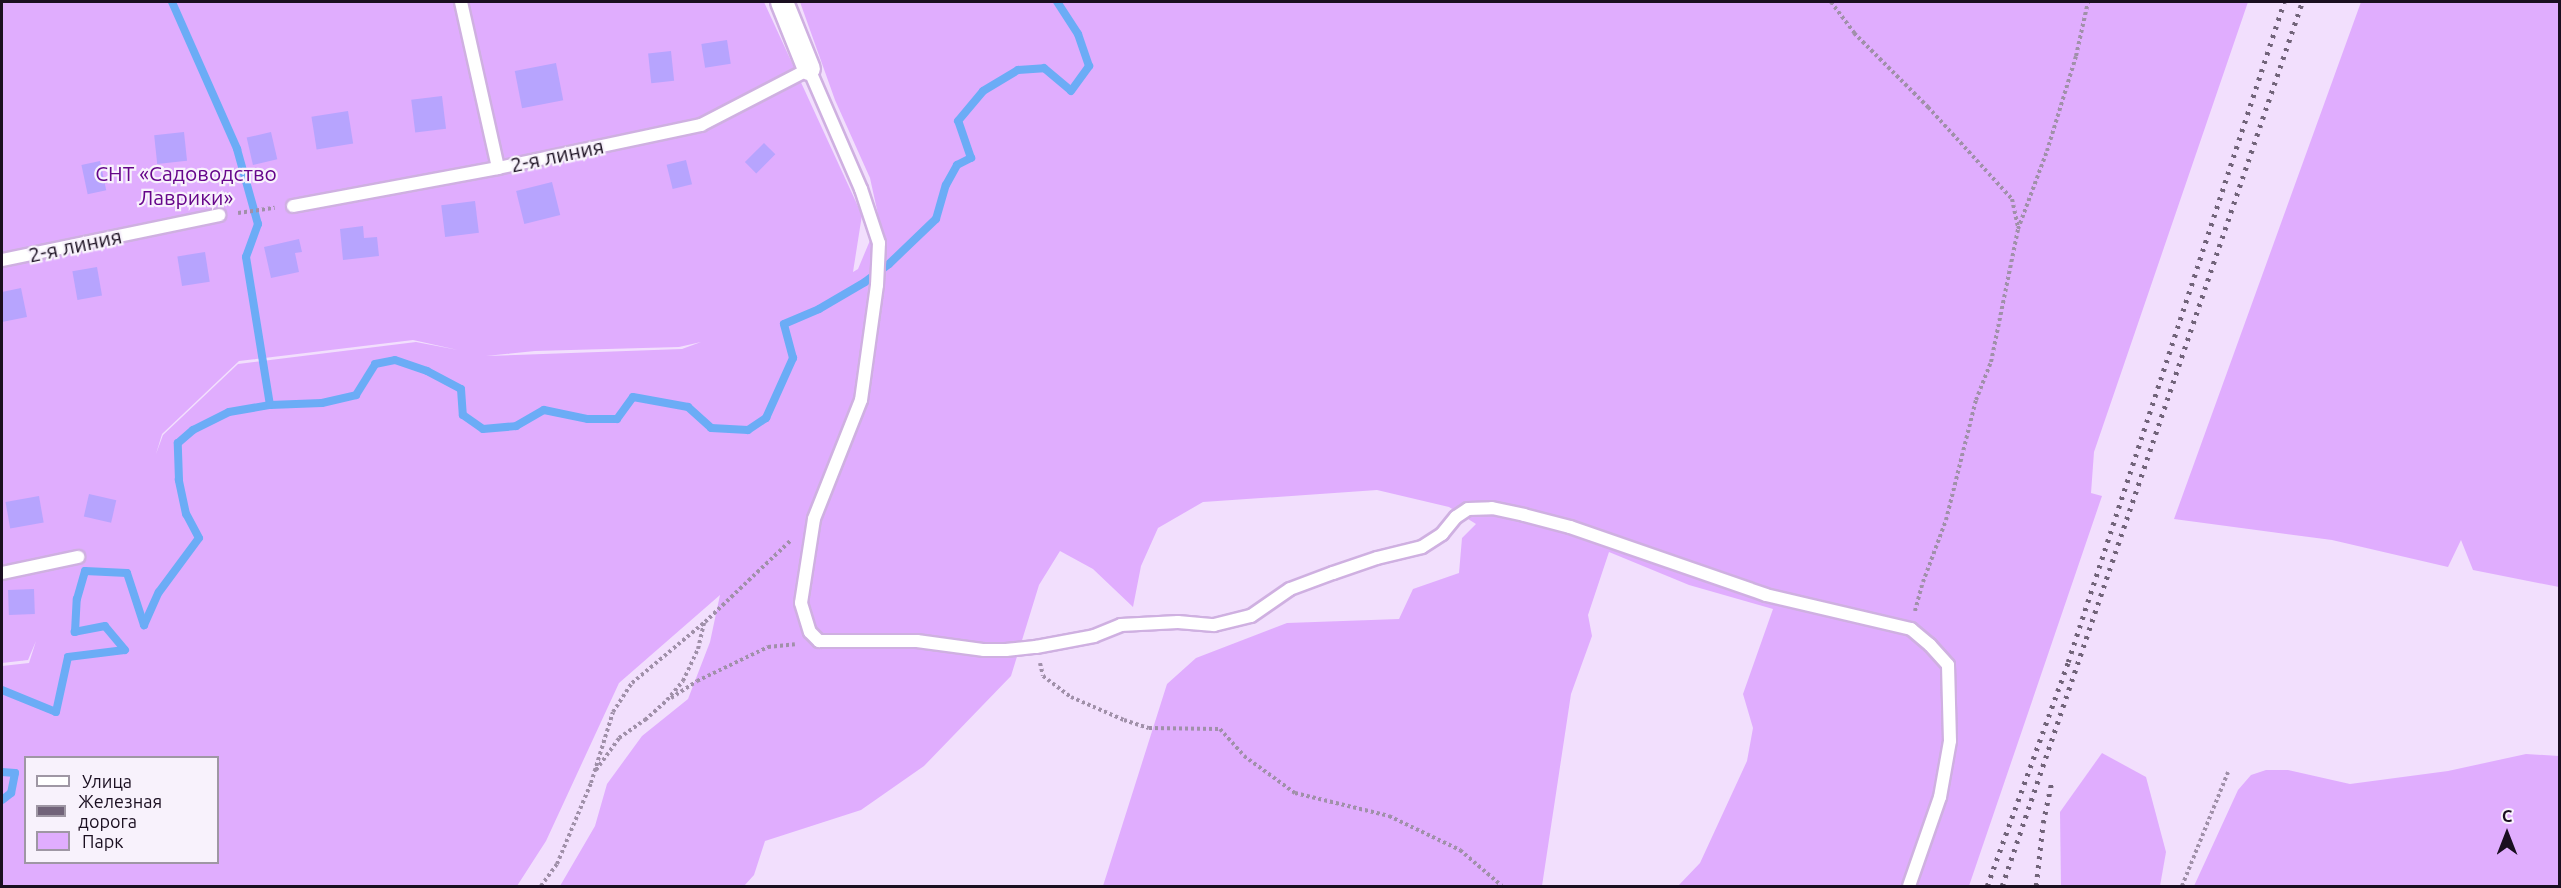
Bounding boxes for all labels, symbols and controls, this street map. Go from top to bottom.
street label: 2-я линия [508,133,606,177]
park label: СНТ «Садоводство Лаврики» [95,160,277,210]
street label: 2-я линия [26,223,124,267]
legend [24,756,219,864]
text: Улица [82,771,132,791]
text: Железная дорога [78,791,162,831]
north arrow [2477,804,2537,864]
text: С [2502,807,2512,825]
text: Парк [82,831,123,851]

